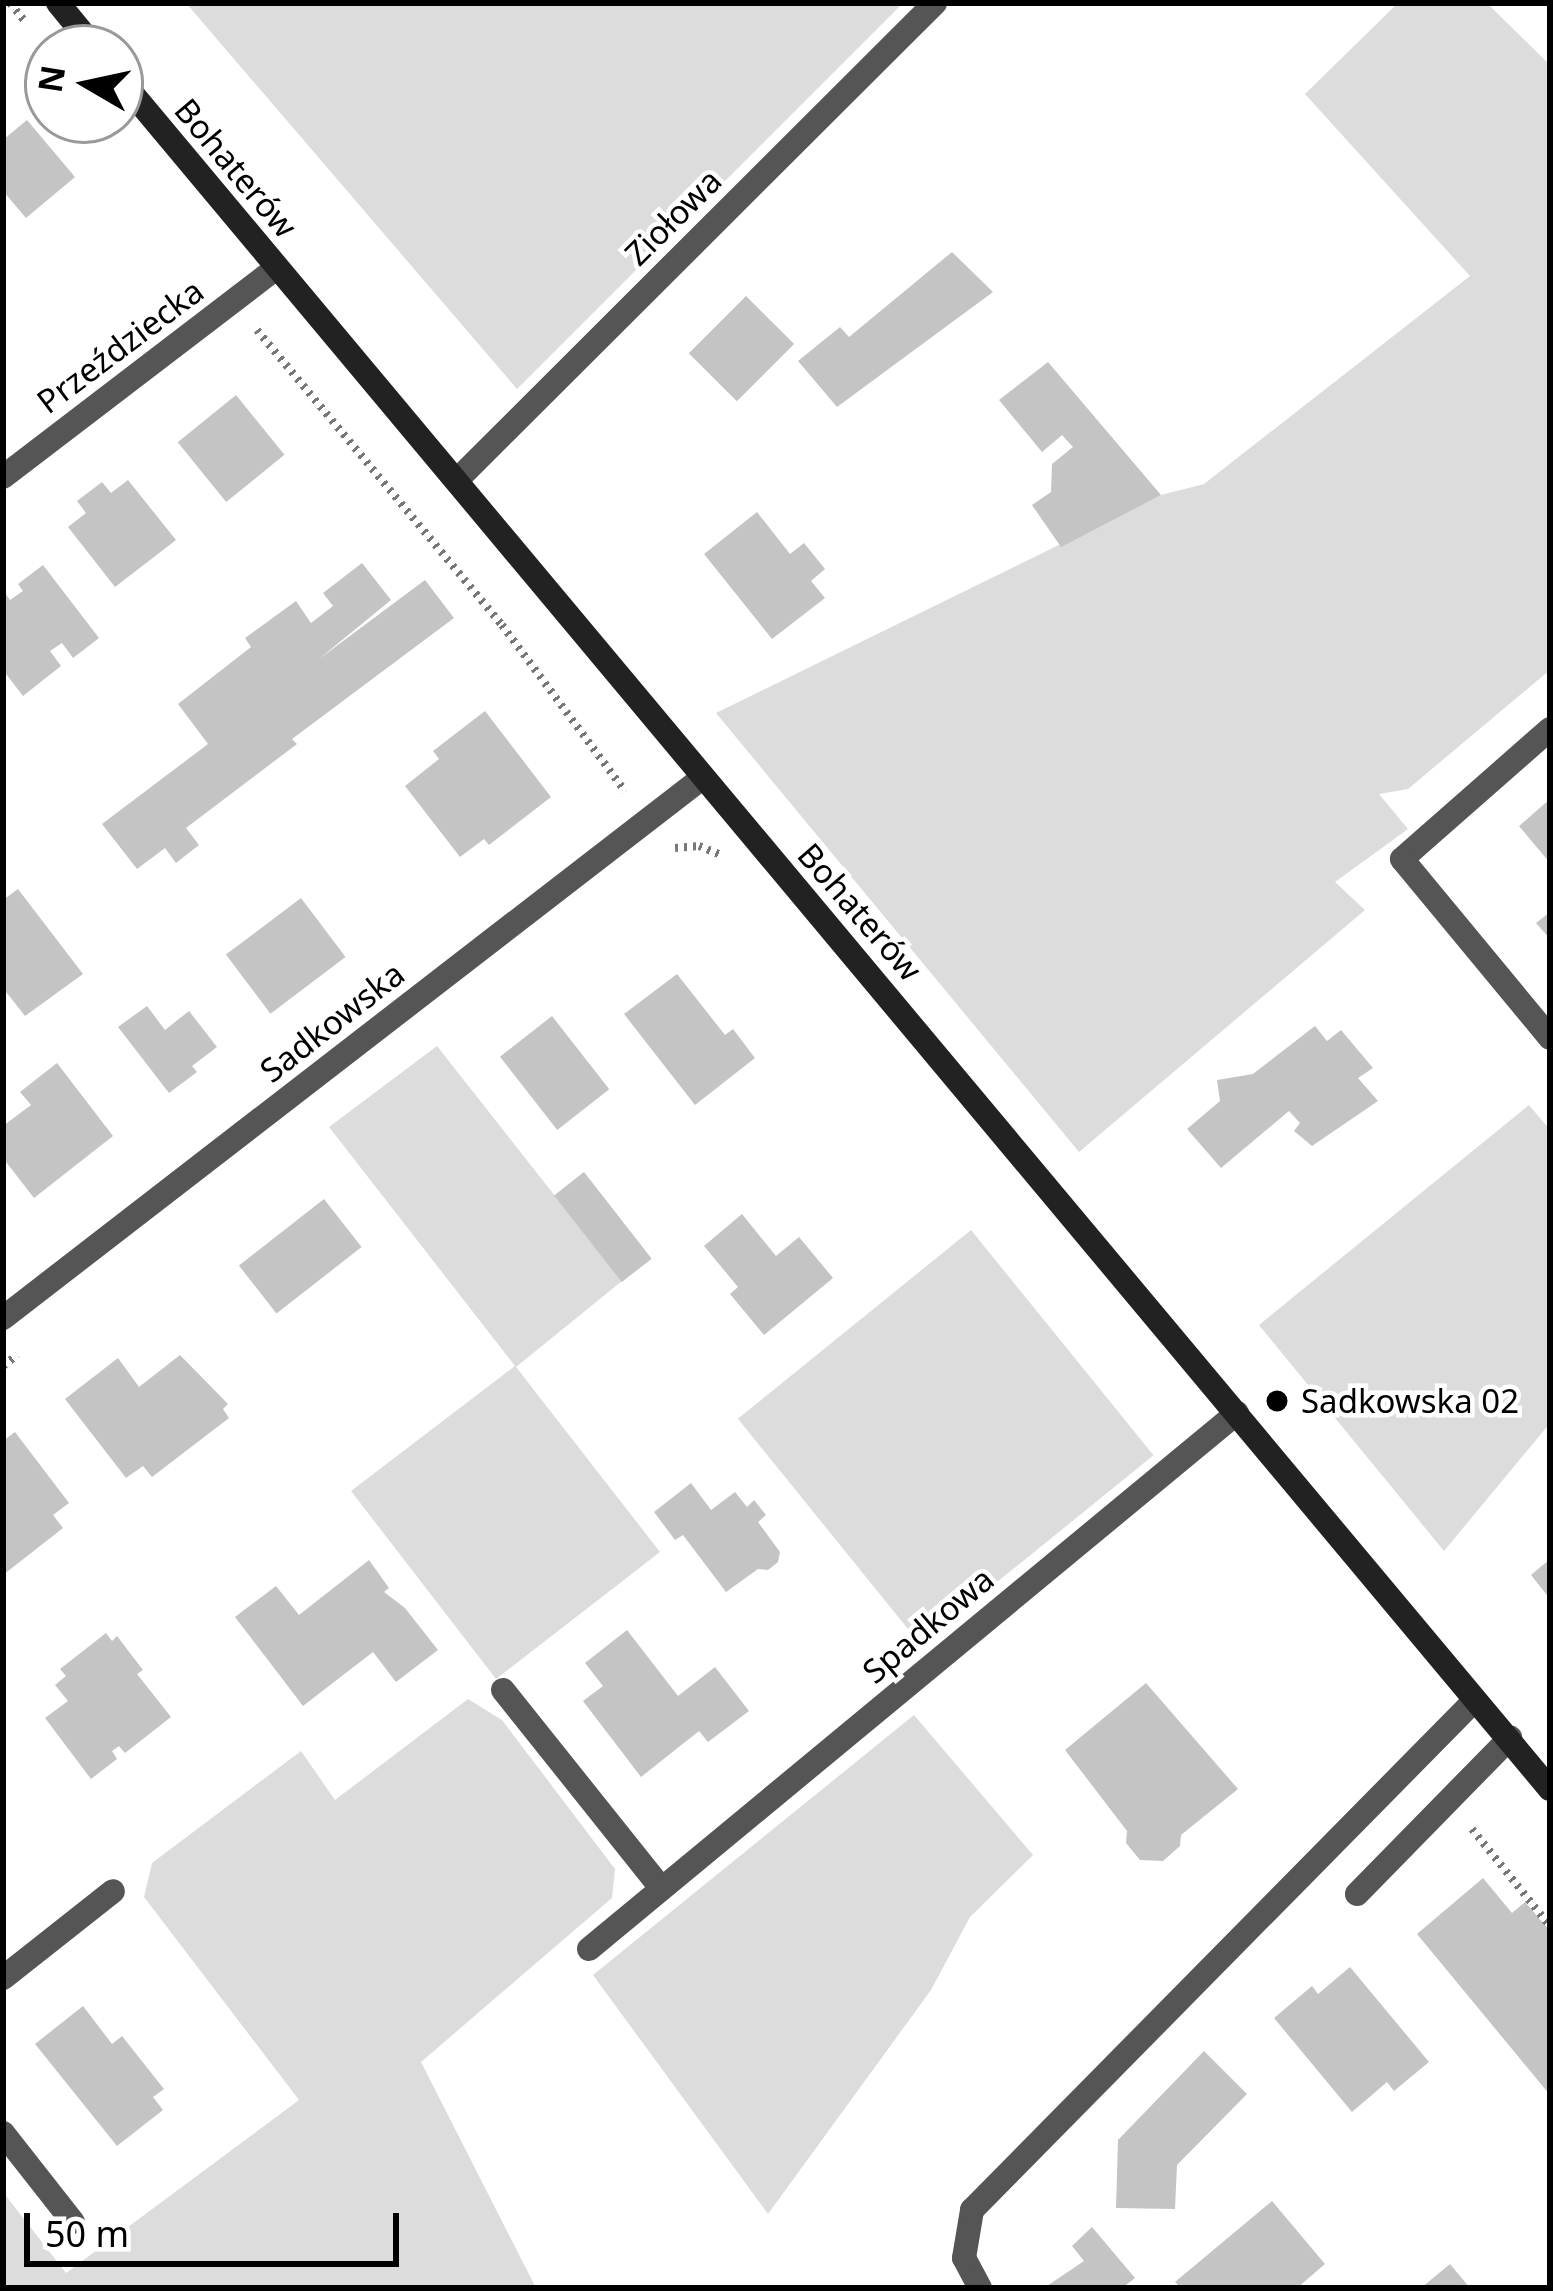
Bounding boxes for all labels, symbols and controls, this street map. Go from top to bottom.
north arrow [24,24,144,144]
text: N [27,62,75,96]
street label: Bohaterów [166,91,306,245]
street label: Ziołowa [617,161,729,273]
street label: Przeździecka [29,271,211,421]
street label: Bohaterów [790,835,930,989]
street label: Sadkowska [252,954,412,1090]
place label: Sadkowska 02 [1301,1381,1519,1421]
marker: Sadkowska 02 [1264,1388,1290,1414]
street label: Spadkowa [855,1559,1001,1691]
scale bar [30,2189,405,2263]
text: 50 m [45,2209,129,2258]

